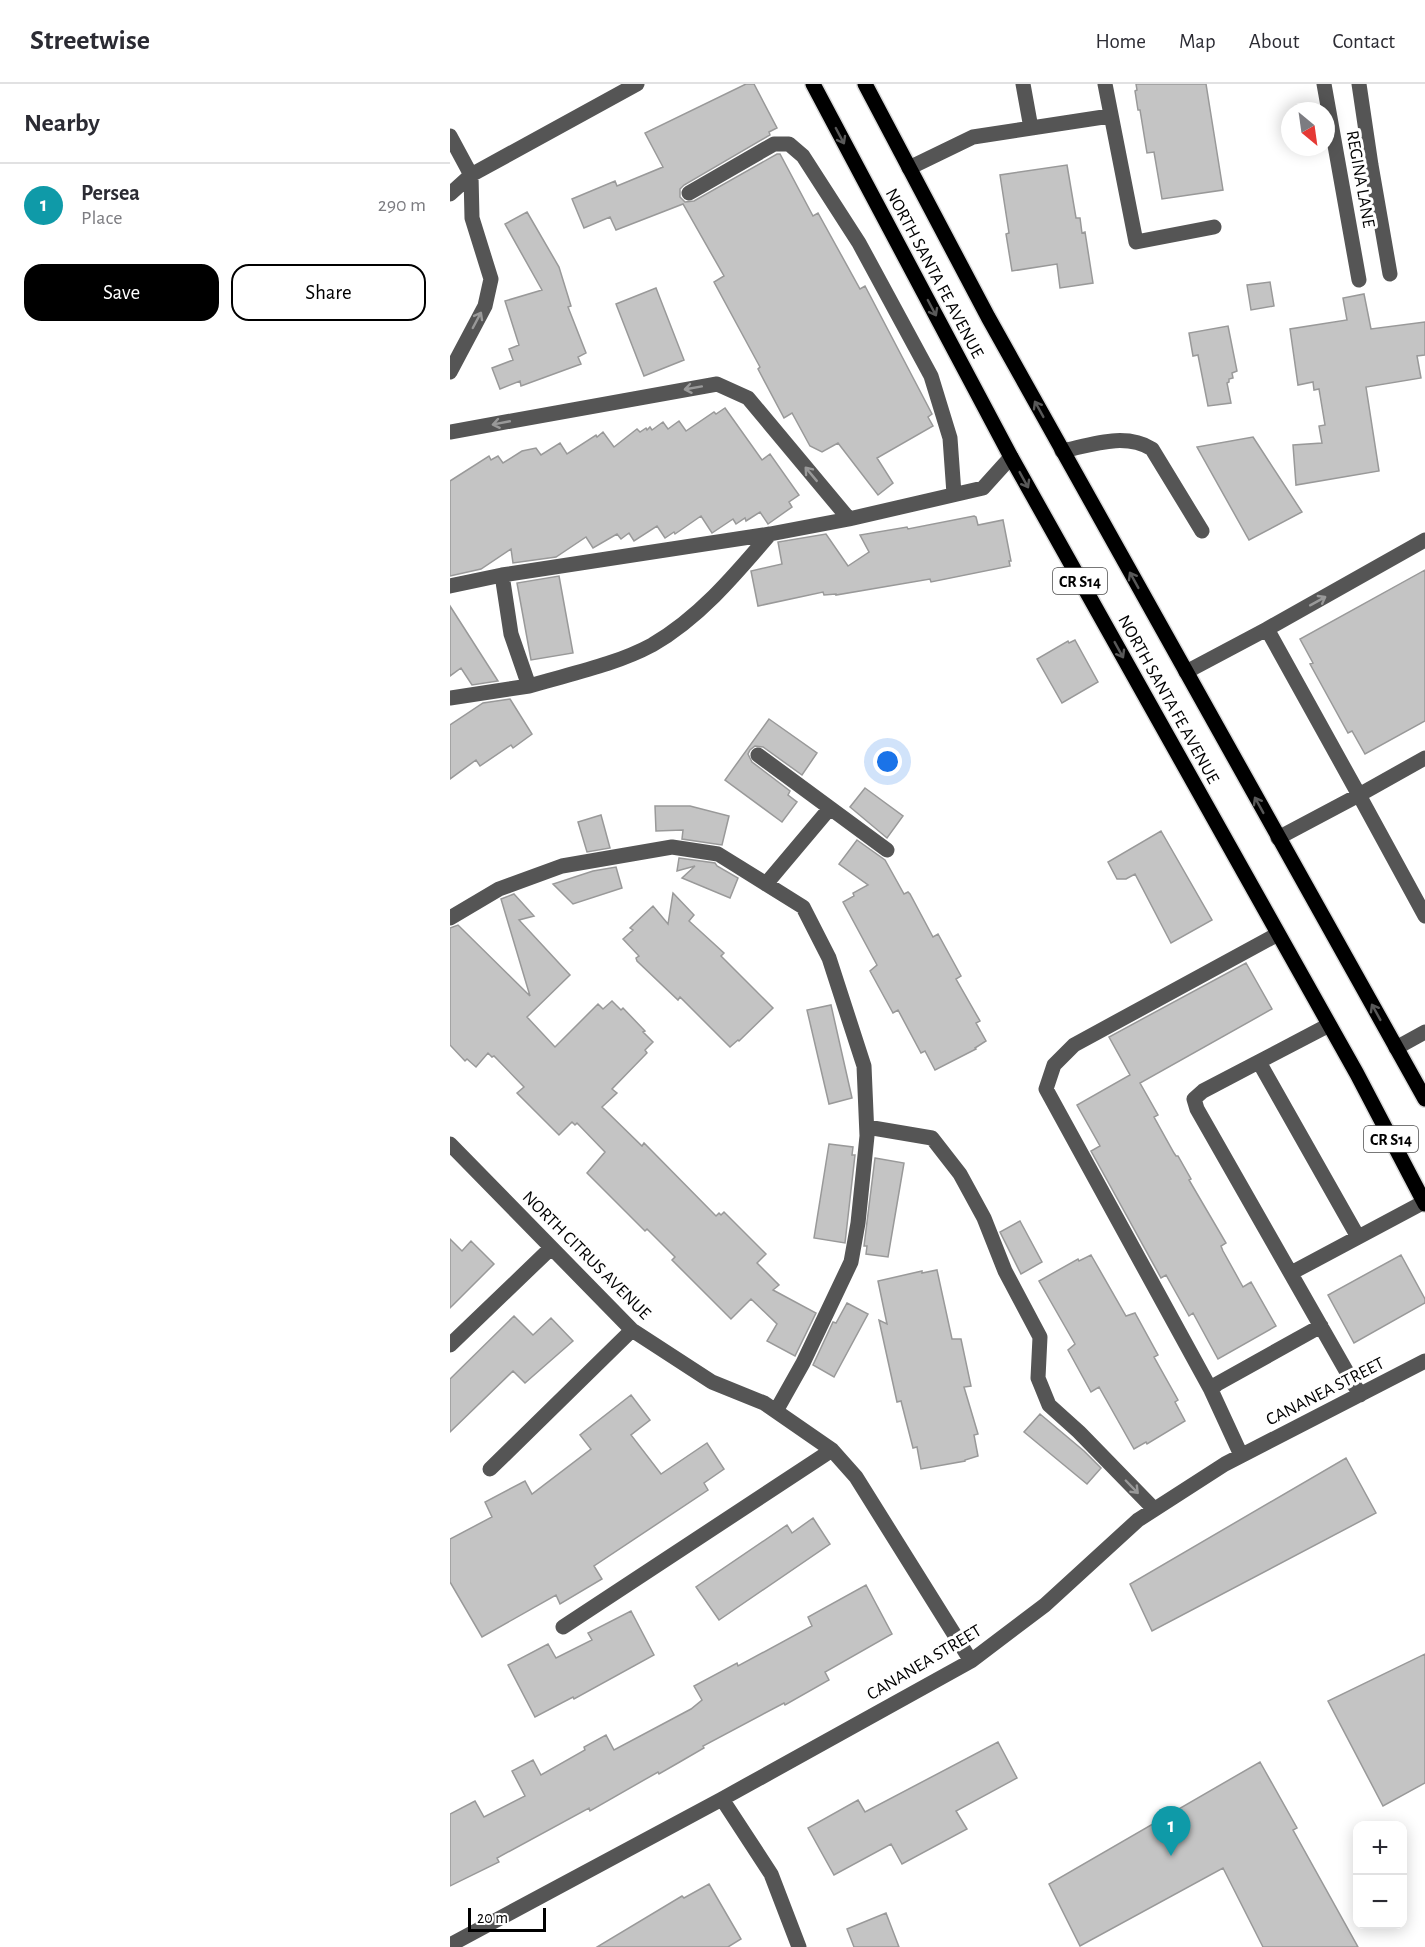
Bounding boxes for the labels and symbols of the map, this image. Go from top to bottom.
north arrow [1281,102,1335,156]
one-way arrow [835,126,846,144]
street label: REGINA LANE [1343,129,1377,230]
street label: NORTH SANTA FE AVENUE [882,186,987,362]
one-way arrow [926,299,938,316]
one-way arrow [471,312,483,329]
one-way arrow [683,383,703,394]
one-way arrow [1033,401,1045,418]
one-way arrow [492,418,511,429]
one-way arrow [805,466,818,482]
one-way arrow [1018,471,1030,488]
road number: CR S14 [1053,568,1107,594]
one-way arrow [1128,571,1139,589]
one-way arrow [1309,594,1326,606]
street label: NORTH SANTA FE AVENUE [1114,612,1222,787]
one-way arrow [1113,641,1125,658]
your location [873,747,902,776]
one-way arrow [1253,797,1265,814]
one-way arrow [1370,1003,1381,1021]
road number: CR S14 [1364,1126,1418,1152]
street label: NORTH CITRUS AVENUE [519,1188,654,1323]
street label: CANANEA STREET [1263,1354,1388,1429]
one-way arrow [1125,1479,1139,1494]
street label: CANANEA STREET [864,1622,985,1704]
pin: 1 [1152,1806,1190,1856]
scale bar [468,1905,546,1932]

